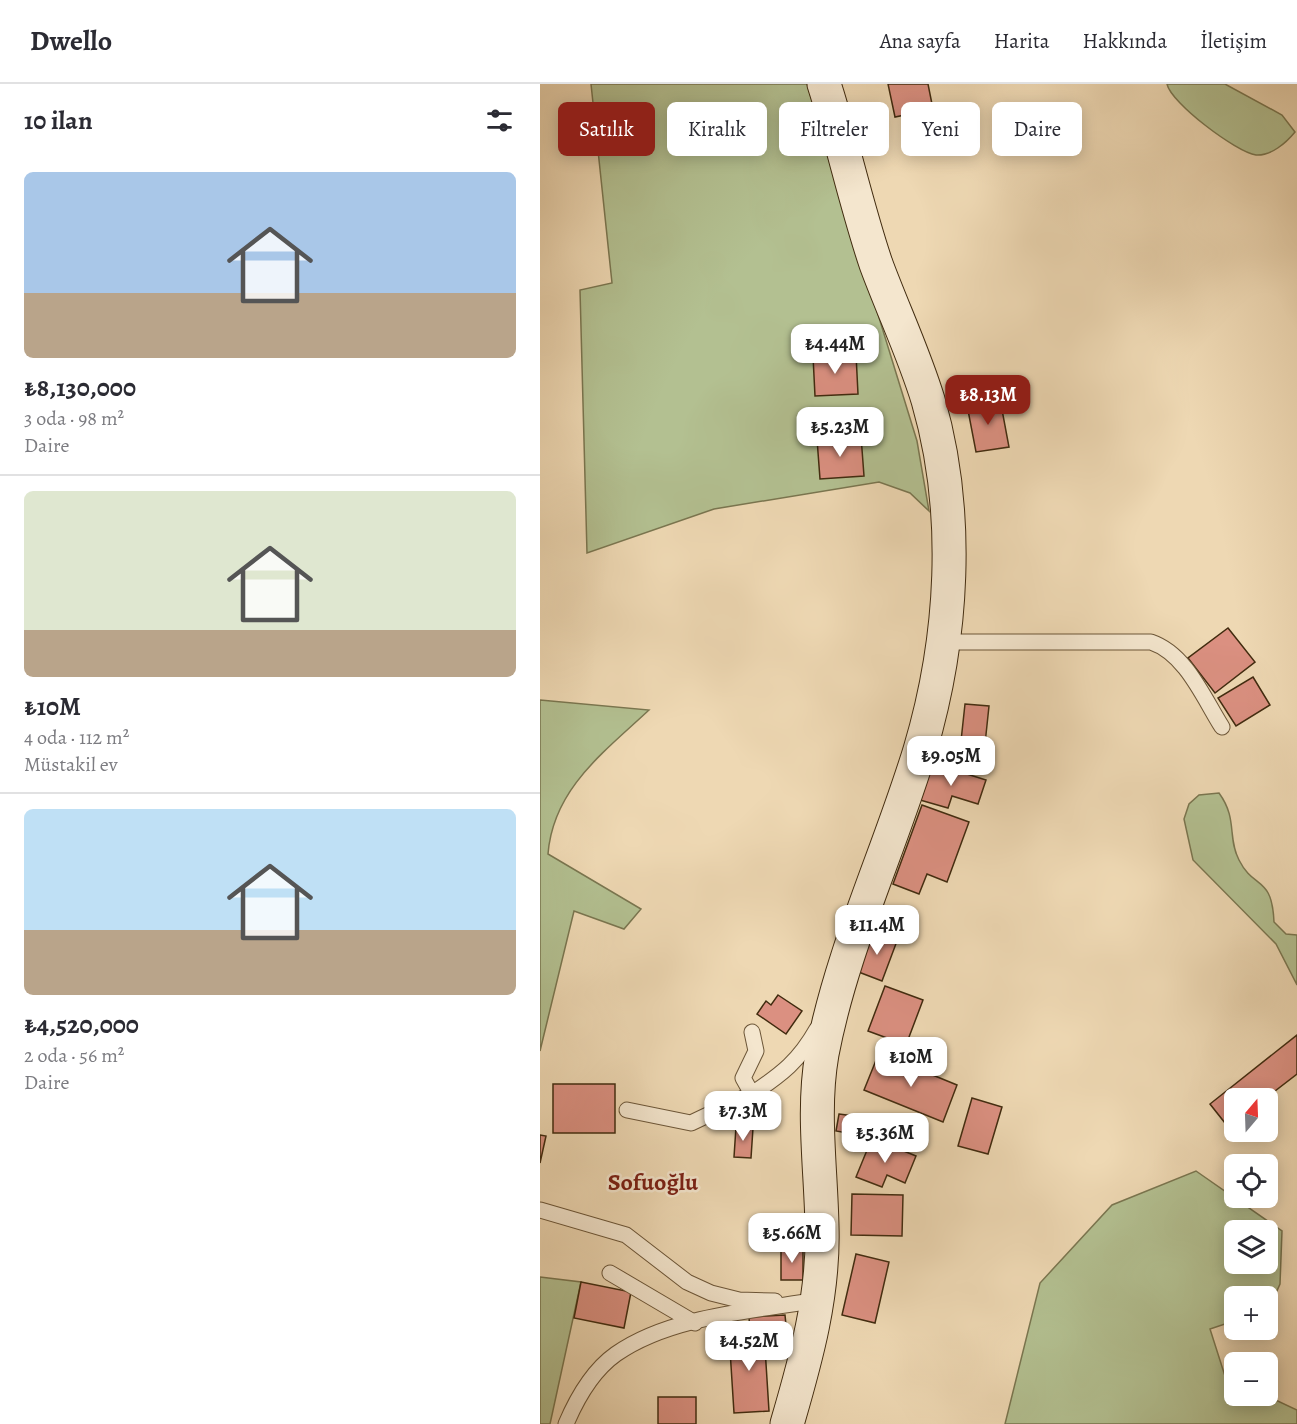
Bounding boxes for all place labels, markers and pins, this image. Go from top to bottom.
pin: ₺4.44M [786,324,884,375]
pin: ₺8.13M [939,375,1037,426]
pin: ₺5.23M [791,407,889,458]
pin: ₺9.05M [902,736,1000,787]
pin: ₺11.4M [828,905,926,956]
pin: ₺10M [875,1037,947,1088]
pin: ₺7.3M [701,1091,785,1142]
pin: ₺5.36M [836,1113,934,1164]
pin: ₺5.66M [743,1213,841,1264]
pin: ₺4.52M [700,1321,798,1372]

